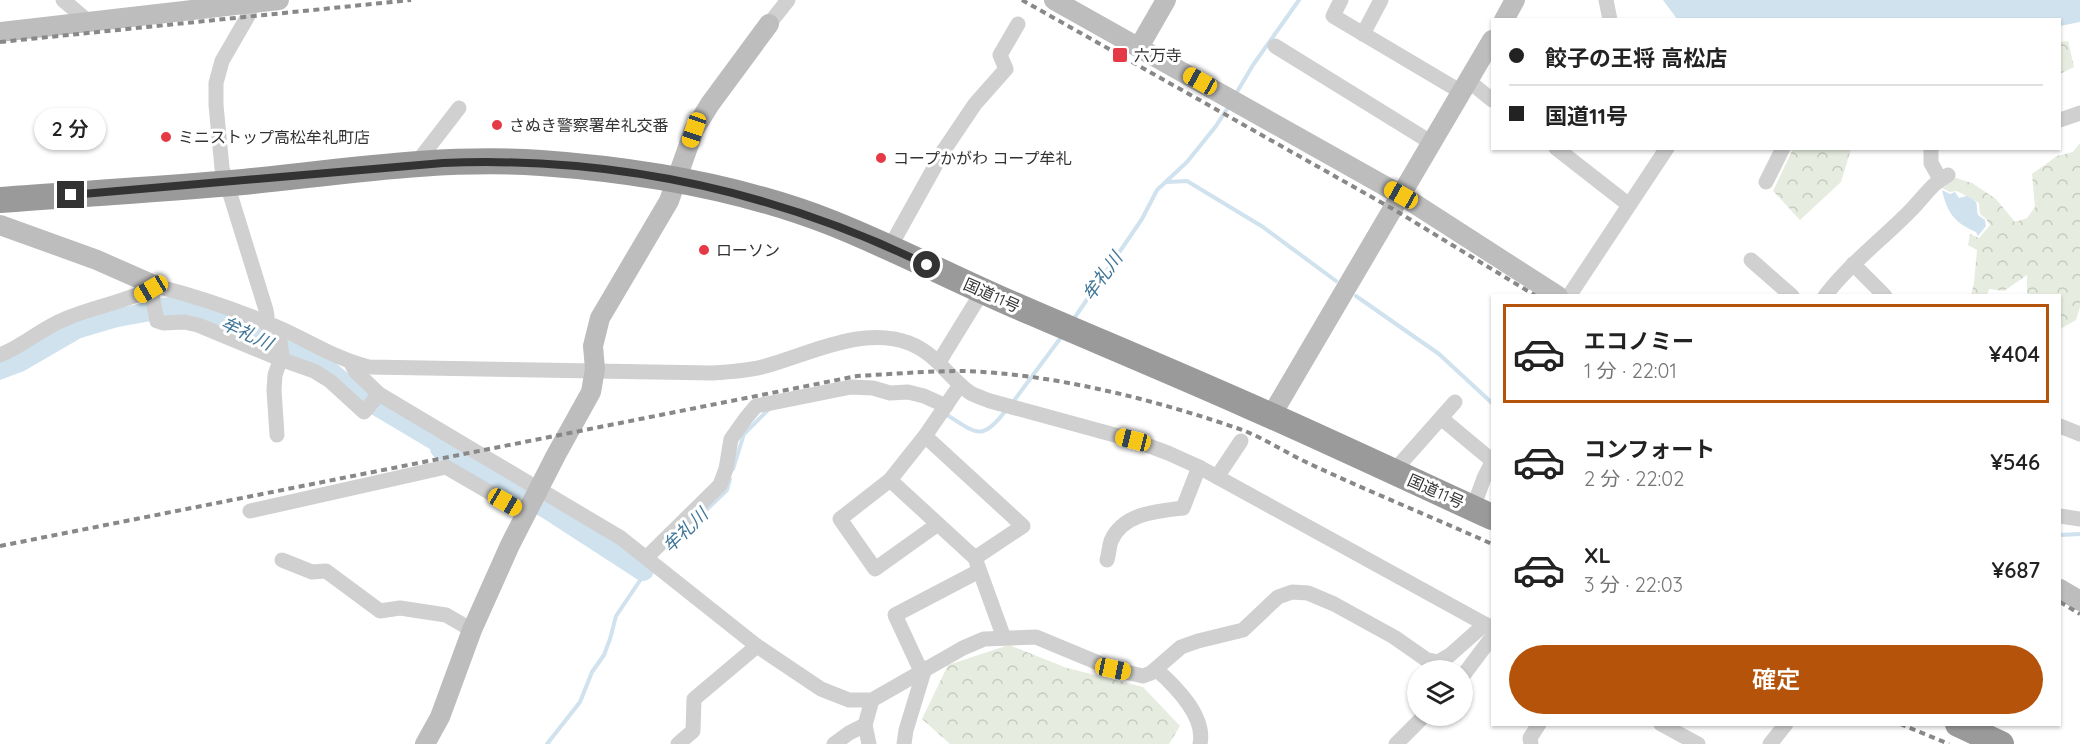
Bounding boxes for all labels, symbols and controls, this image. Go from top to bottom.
text: 餃子の王将 高松店 [1545,44,1727,72]
place label: 六万寺 [1134,45,1182,65]
marker: 六万寺 [1111,46,1129,64]
car [1180,64,1220,98]
text: 国道11号 [1545,102,1628,130]
callout: 2 分 [35,108,107,150]
car [680,110,708,150]
place label: さぬき警察署牟礼交番 [509,115,669,135]
text: 2 分 [52,116,88,141]
marker: さぬき警察署牟礼交番 [490,118,504,132]
place label: ミニストップ高松牟礼町店 [178,127,370,147]
marker: ミニストップ高松牟礼町店 [159,130,173,144]
place label: コープかがわ コープ牟礼 [893,148,1071,168]
marker: コープかがわ コープ牟礼 [874,151,888,165]
car [1381,178,1421,212]
route end [57,181,84,208]
place label: ローソン [716,240,780,260]
marker: ローソン [697,243,711,257]
water label: 牟礼川 [1077,246,1128,305]
route start [913,251,940,278]
car [131,272,171,306]
street label: 国道11号 [961,274,1023,316]
water label: 牟礼川 [218,311,278,356]
icon: car [1512,327,1566,381]
text: エコノミー [1584,327,1694,355]
text: ¥404 [1989,340,2040,368]
text: 1 分 · 22:01 [1584,358,1677,383]
car [1113,427,1153,453]
icon: car [1512,435,1566,489]
text: コンフォート [1584,435,1715,463]
text: ¥546 [1990,448,2040,476]
text: 2 分 · 22:02 [1584,466,1684,491]
street label: 国道11号 [1405,470,1467,512]
car [485,485,525,519]
water label: 牟礼川 [658,502,714,557]
text: XL [1584,541,1611,569]
icon: car [1512,543,1566,597]
text: ¥687 [1992,556,2040,584]
text: 3 分 · 22:03 [1584,572,1683,597]
button: 確定 [1509,645,2043,714]
car [1094,656,1132,682]
map controls [1407,660,1473,726]
button: layers [1407,660,1473,726]

